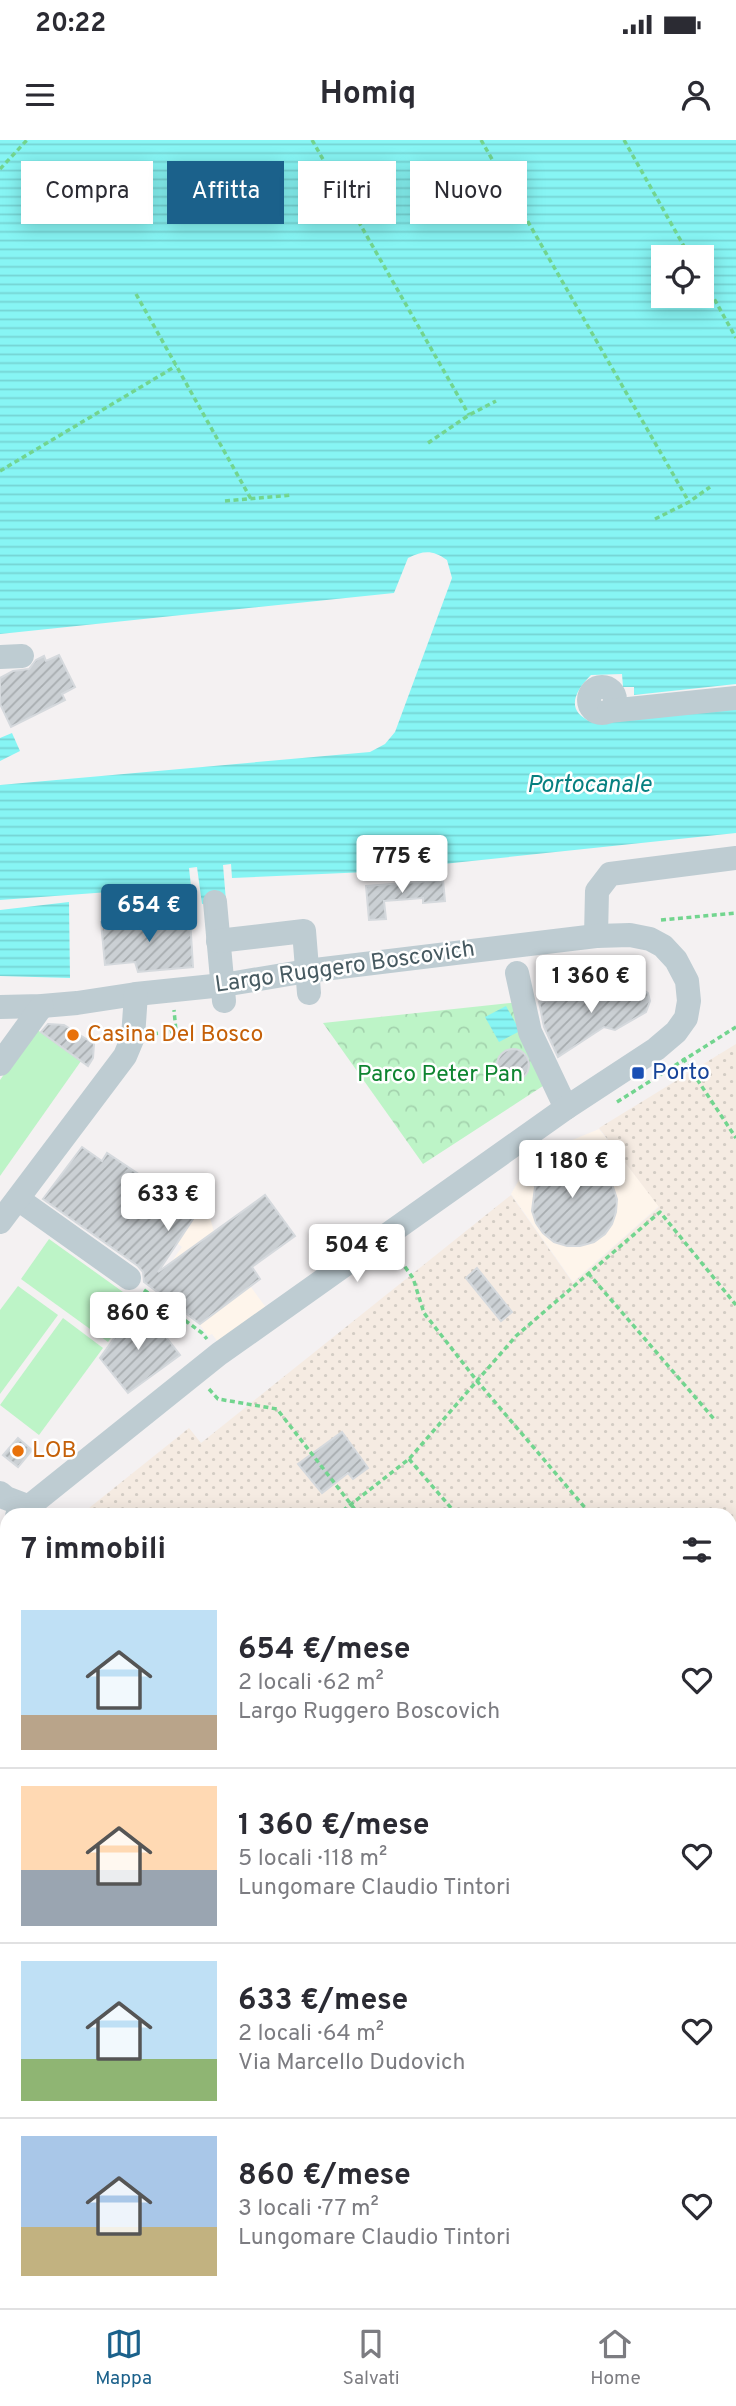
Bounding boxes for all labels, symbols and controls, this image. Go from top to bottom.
text: 20:22 [35,8,106,41]
text: Homiq [320,75,416,115]
icon: menu [21,76,59,114]
icon: person [677,76,715,114]
chip: Compra [21,161,153,224]
chip: Affitta [167,161,284,224]
chip: Filtri [298,161,396,224]
chip: Nuovo [410,161,527,224]
map controls [651,245,714,308]
button: locate [651,245,714,308]
water label: Portocanale [527,771,652,801]
pin: 775 € [353,836,451,895]
text: 775 € [372,843,432,872]
pin: 654 € [100,884,198,944]
text: 654 € [117,892,181,921]
street label: Largo Ruggero Boscovich [213,935,477,1001]
pin: 1 360 € [526,956,656,1015]
text: 1 360 € [552,963,630,992]
place label: Casina Del Bosco [87,1021,263,1050]
marker: Casina Del Bosco [65,1027,81,1043]
place label: Porto [652,1059,710,1088]
park label: Parco Peter Pan [357,1061,523,1090]
marker: Porto [630,1065,646,1081]
pin: 1 180 € [507,1140,637,1200]
text: 1 180 € [535,1148,609,1177]
pin: 633 € [119,1174,217,1233]
text: 633 € [137,1181,199,1210]
pin: 504 € [308,1224,406,1284]
text: 504 € [325,1232,389,1261]
pin: 860 € [89,1292,187,1352]
text: 860 € [106,1300,170,1329]
place label: LOB [32,1437,77,1466]
marker: LOB [10,1443,26,1459]
icon: filters [678,1531,716,1569]
text: 7 immobili [21,1532,166,1569]
text: 654 €/mese [238,1632,410,1669]
icon: home [77,1638,161,1722]
icon: heart [678,1661,716,1699]
text: 2 locali · 62 m² [238,1669,384,1698]
text: Largo Ruggero Boscovich [238,1698,500,1727]
text: 1 360 €/mese [238,1808,429,1845]
icon: home [77,1814,161,1898]
icon: heart [678,1837,716,1875]
text: 5 locali · 118 m² [238,1845,387,1874]
text: Lungomare Claudio Tintori [238,1874,511,1903]
text: 633 €/mese [238,1983,408,2020]
icon: home [77,1989,161,2073]
icon: heart [678,2012,716,2050]
text: 2 locali · 64 m² [238,2020,384,2049]
text: Via Marcello Dudovich [238,2049,466,2078]
text: 860 €/mese [238,2158,411,2195]
icon: home [77,2164,161,2248]
icon: heart [678,2187,716,2225]
text: 3 locali · 77 m² [238,2195,379,2224]
text: Lungomare Claudio Tintori [238,2224,511,2253]
tab: Mappa [95,2325,152,2391]
tab: Salvati [343,2325,400,2391]
tab: Home [590,2325,641,2391]

